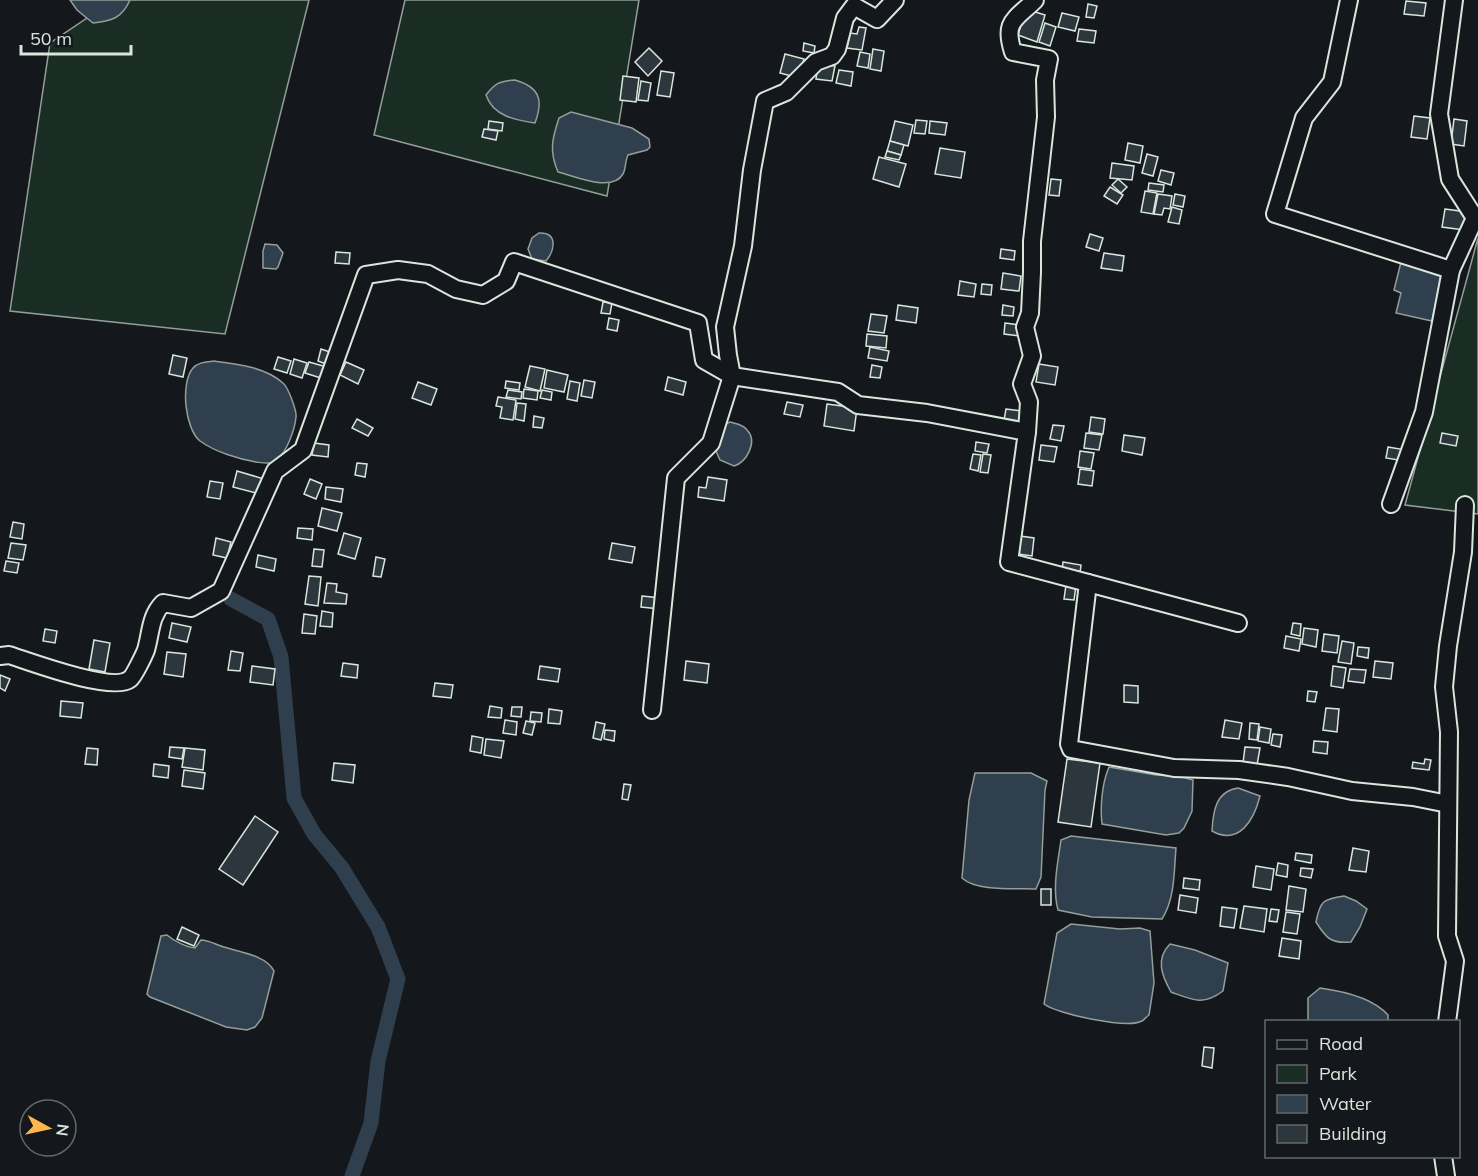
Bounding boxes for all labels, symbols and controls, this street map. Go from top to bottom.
scale bar [21,18,130,56]
text: 50 m [30,27,72,50]
legend [1265,1020,1460,1158]
text: Road [1319,1032,1363,1055]
text: Park [1319,1062,1358,1085]
text: Water [1319,1092,1372,1115]
north arrow [18,1098,78,1158]
text: Building [1319,1122,1387,1145]
text: N [52,1123,74,1137]

